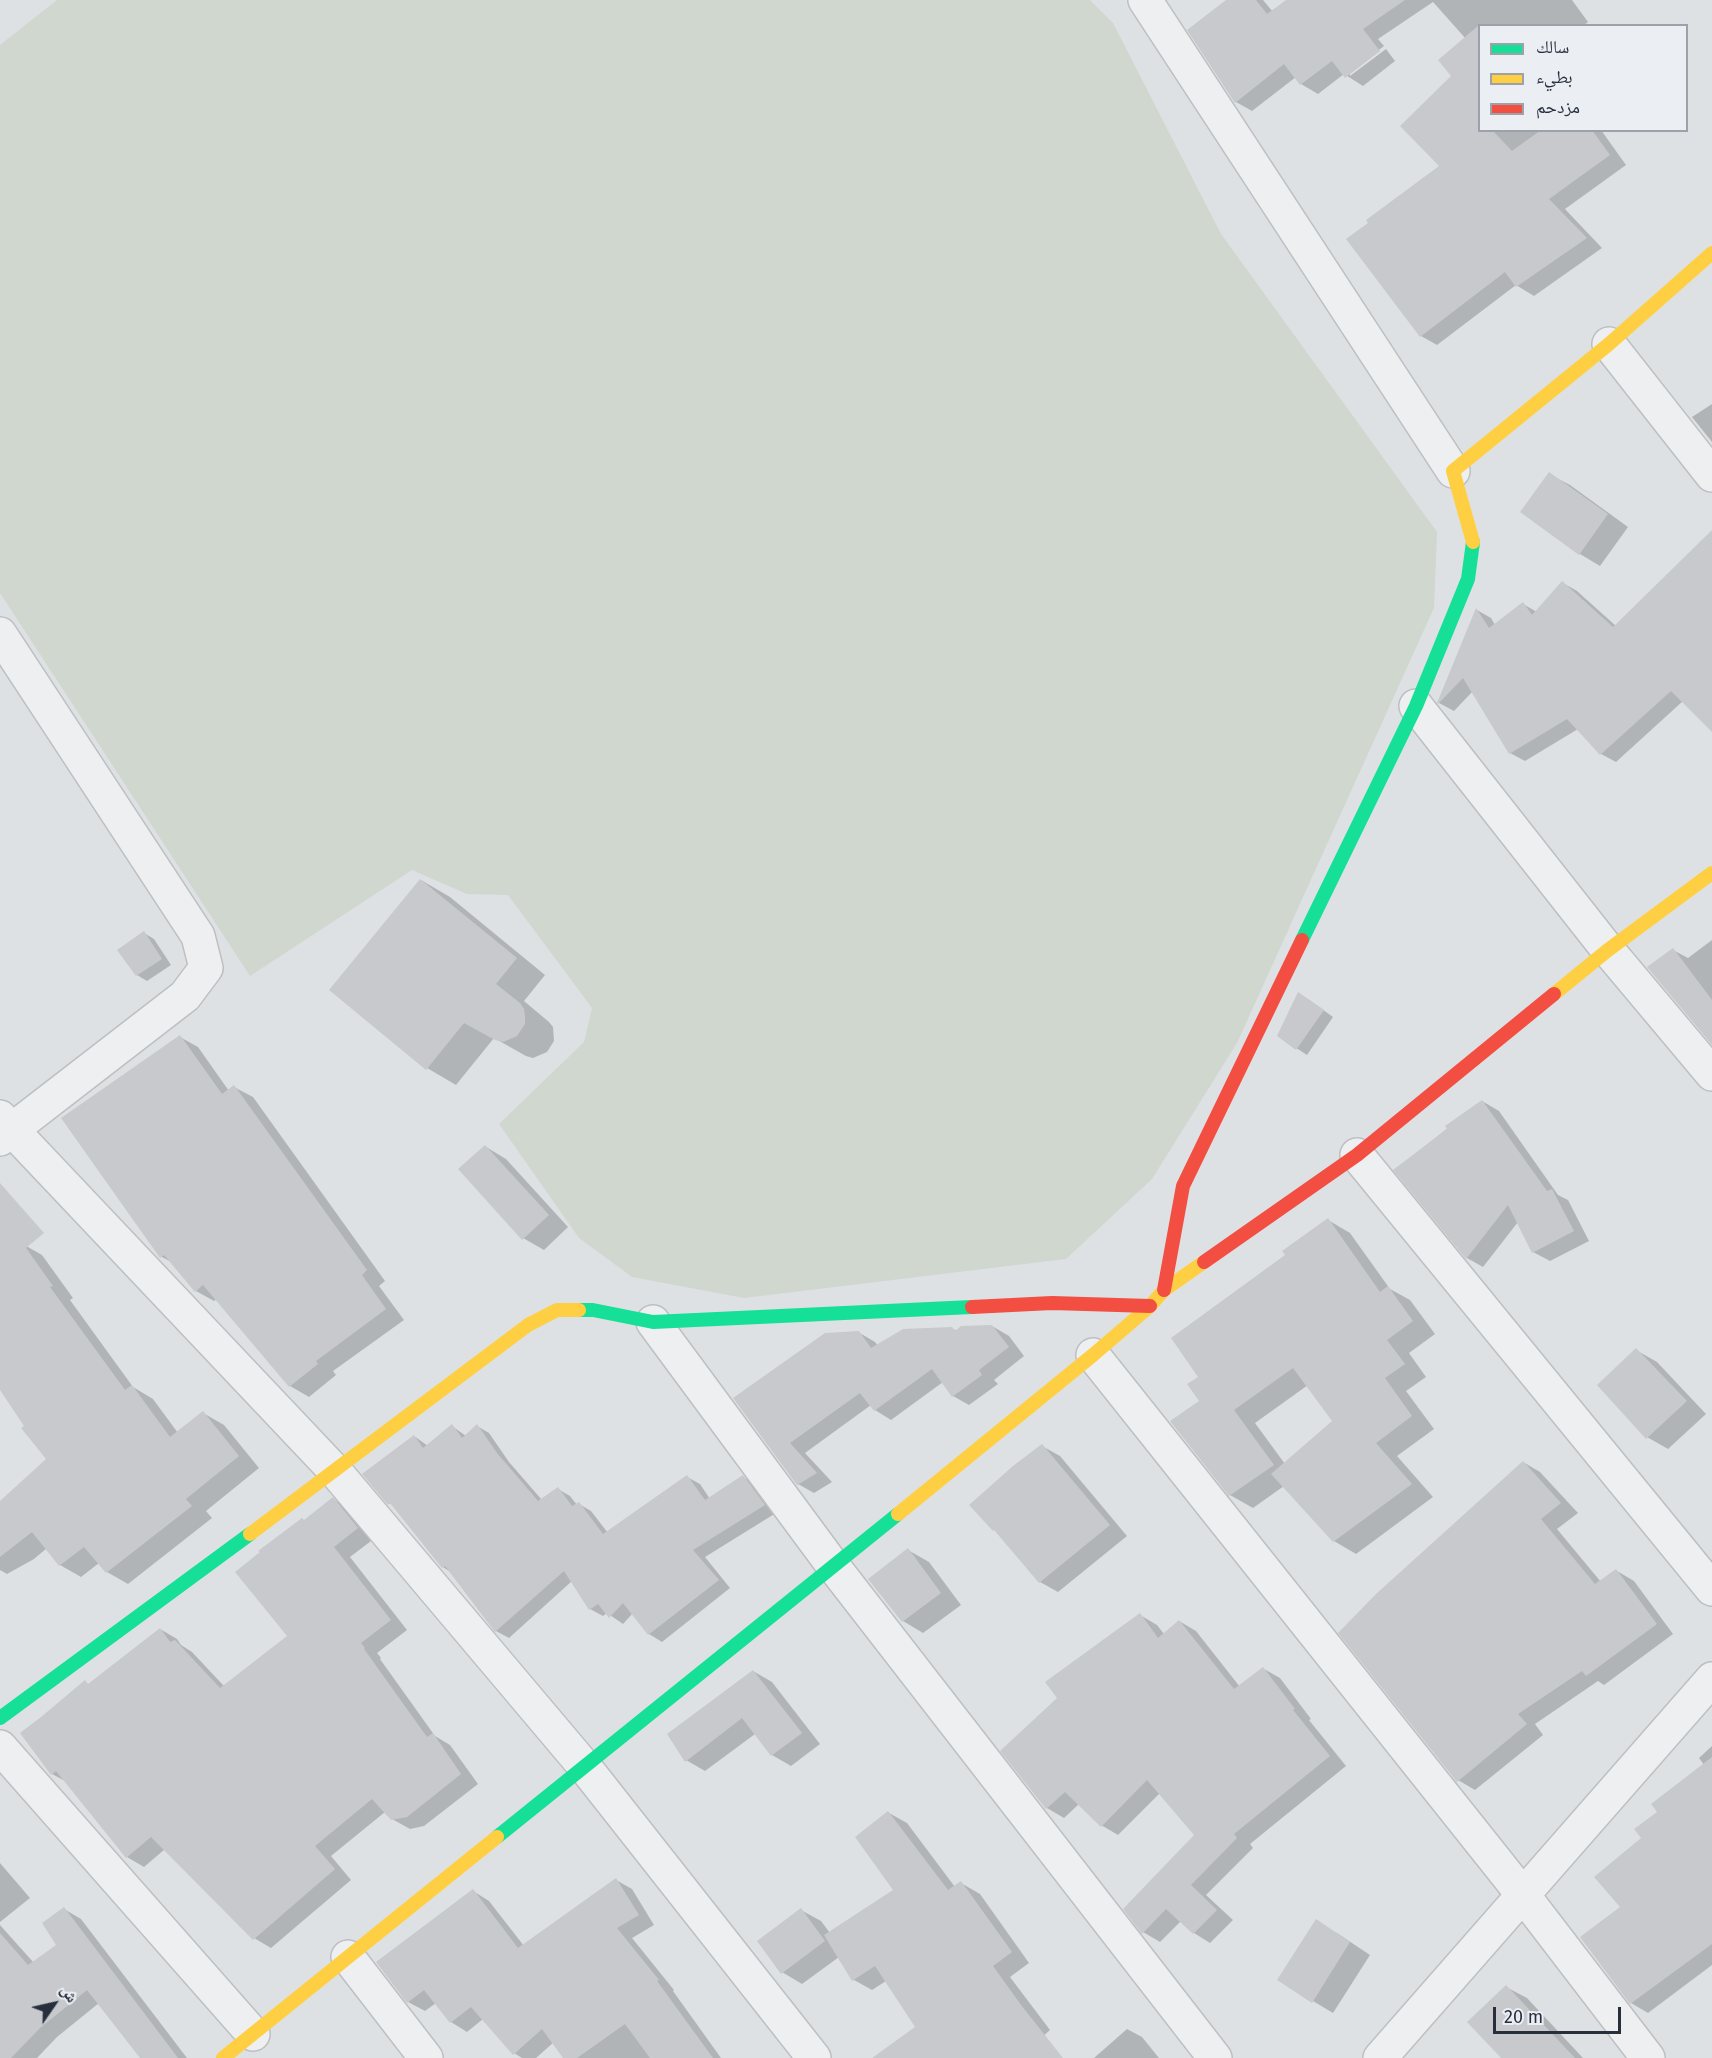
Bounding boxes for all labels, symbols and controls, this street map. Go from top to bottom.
legend [1478,24,1688,132]
text: سالك [1536,36,1569,58]
text: بطيء [1536,66,1573,88]
text: مزدحم [1536,96,1580,118]
north arrow [24,1974,84,2034]
text: ش [57,1981,82,2006]
scale bar [1496,1995,1624,2033]
text: 20 m [1504,2006,1543,2028]

